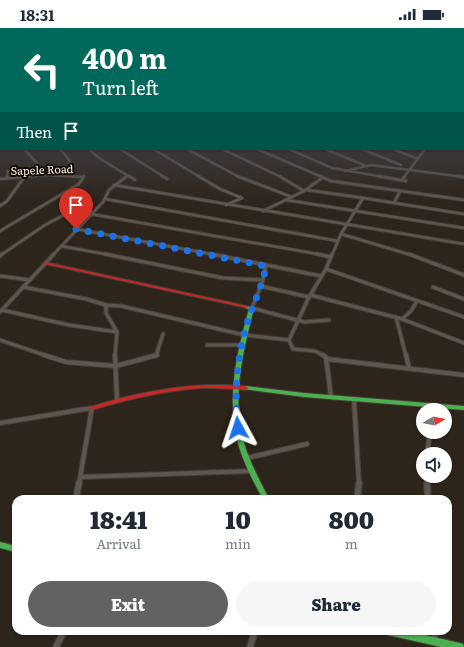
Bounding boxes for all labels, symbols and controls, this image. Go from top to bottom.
text: 18:31 [20,3,54,26]
text: 400 m [82,36,167,78]
icon: left [16,44,68,96]
text: Turn left [82,74,159,101]
text: Then [16,120,52,143]
icon: arrive [60,120,82,142]
street label: Sapele Road [10,160,74,178]
pin [59,188,93,229]
icon: arrive [65,194,87,216]
north arrow [416,403,452,439]
map controls [416,403,452,483]
position arrow [217,407,259,449]
button: sound [416,447,452,483]
text: 18:41 [90,501,147,536]
text: 10 [225,501,251,536]
text: 800 [329,501,374,536]
text: Arrival [96,534,141,553]
text: min [225,534,251,553]
text: m [345,534,358,553]
button: Exit [28,581,228,627]
button: Share [236,581,436,627]

